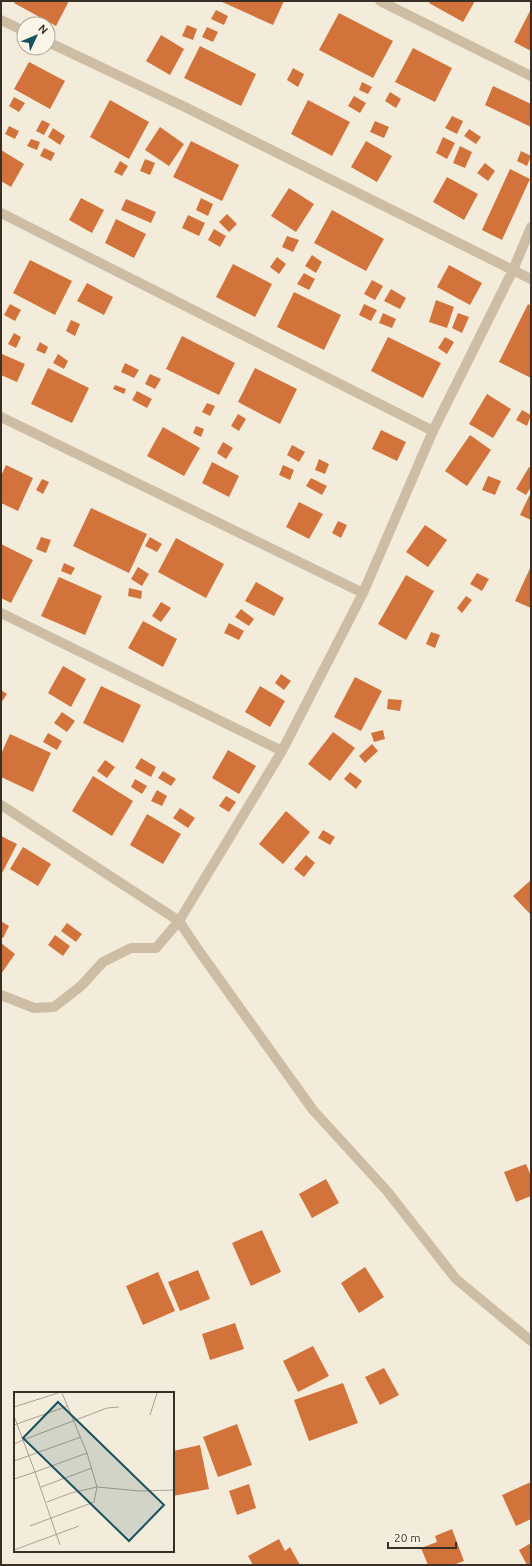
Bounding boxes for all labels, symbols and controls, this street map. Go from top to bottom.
north arrow [16,16,56,56]
text: N [36,22,50,36]
inset map [14,1392,174,1552]
scale bar [388,1524,456,1550]
text: 20 m [394,1531,421,1544]

